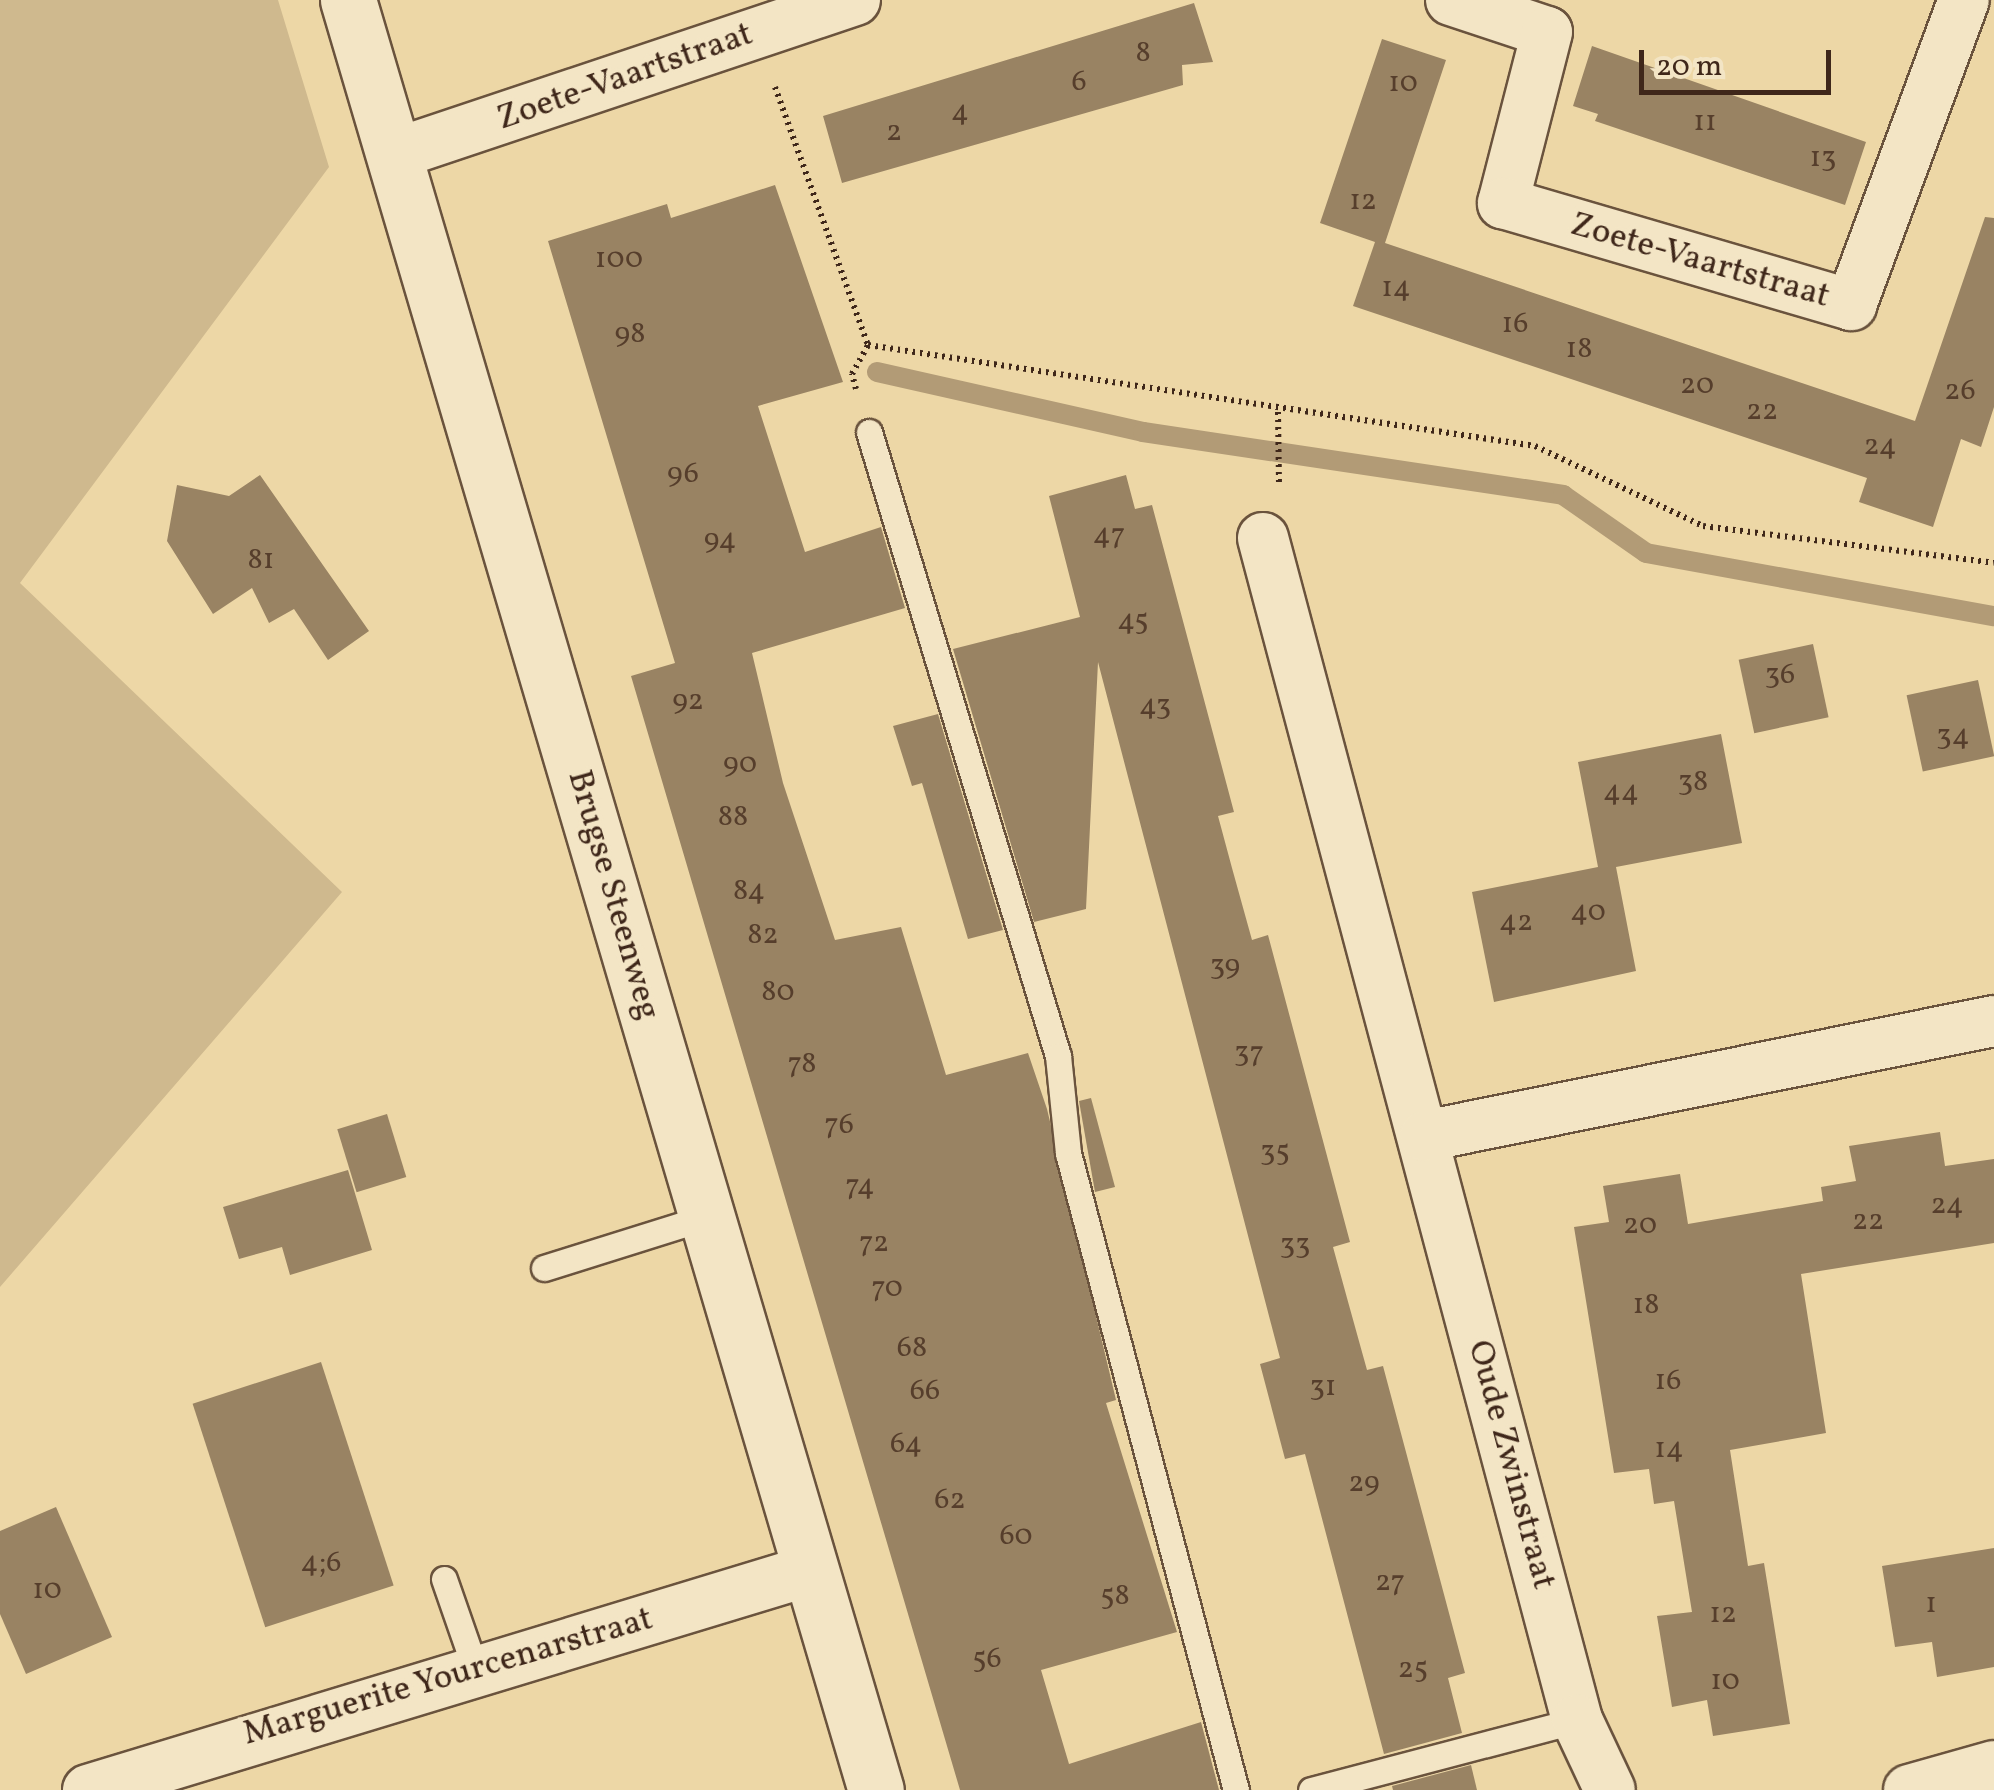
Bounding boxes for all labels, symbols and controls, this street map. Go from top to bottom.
street label: Zoete-Vaartstraat [492,14,758,140]
scale bar [1644,30,1836,92]
house number: 8 [1135,35,1151,71]
text: 20 m [1656,46,1722,88]
house number: 6 [1071,64,1087,100]
house number: 10 [1388,65,1418,101]
house number: 4 [951,94,969,130]
house number: 11 [1693,104,1717,140]
house number: 2 [886,114,902,150]
house number: 13 [1809,140,1837,176]
house number: 12 [1349,183,1377,219]
street label: Zoete-Vaartstraat [1565,204,1835,318]
house number: 100 [595,241,643,277]
house number: 14 [1381,270,1411,306]
house number: 16 [1502,306,1528,342]
house number: 98 [615,316,645,352]
house number: 18 [1566,331,1592,367]
house number: 20 [1680,367,1714,403]
house number: 26 [1944,373,1976,409]
house number: 22 [1746,393,1778,429]
house number: 24 [1863,428,1897,464]
house number: 96 [667,456,699,492]
house number: 47 [1093,517,1125,553]
house number: 94 [704,522,736,558]
house number: 81 [248,542,274,578]
house number: 45 [1117,603,1149,639]
house number: 36 [1765,657,1795,693]
house number: 92 [672,683,704,719]
house number: 43 [1139,688,1171,724]
house number: 34 [1936,718,1970,754]
house number: 90 [723,746,757,782]
house number: 38 [1678,764,1708,800]
street label: Brugse Steenweg [557,765,669,1025]
house number: 44 [1603,774,1639,810]
house number: 88 [718,799,748,835]
house number: 84 [733,873,765,909]
house number: 40 [1570,894,1606,930]
house number: 42 [1499,904,1533,940]
house number: 82 [747,917,779,953]
house number: 39 [1210,948,1240,984]
house number: 80 [761,974,795,1010]
house number: 37 [1234,1035,1264,1071]
house number: 78 [788,1046,816,1082]
house number: 76 [824,1107,854,1143]
house number: 35 [1260,1134,1290,1170]
house number: 74 [845,1168,875,1204]
house number: 24 [1930,1187,1964,1223]
house number: 22 [1852,1203,1884,1239]
house number: 20 [1623,1207,1657,1243]
house number: 72 [859,1225,889,1261]
house number: 33 [1280,1227,1310,1263]
house number: 70 [871,1270,903,1306]
house number: 18 [1633,1287,1659,1323]
house number: 68 [897,1330,927,1366]
street label: Oude Zwinstraat [1458,1336,1564,1594]
house number: 16 [1655,1363,1681,1399]
house number: 31 [1309,1369,1337,1405]
house number: 66 [910,1373,940,1409]
house number: 64 [890,1426,922,1462]
house number: 14 [1654,1431,1684,1467]
house number: 29 [1348,1465,1380,1501]
house number: 62 [934,1482,966,1518]
house number: 60 [999,1518,1033,1554]
house number: 4;6 [301,1545,341,1581]
house number: 27 [1375,1564,1405,1600]
house number: 10 [32,1572,62,1608]
house number: 58 [1100,1578,1130,1614]
house number: 1 [1925,1586,1937,1622]
house number: 12 [1709,1596,1737,1632]
street label: Marguerite Yourcenarstraat [238,1598,658,1756]
house number: 56 [972,1641,1002,1677]
house number: 25 [1398,1651,1428,1687]
house number: 10 [1710,1663,1740,1699]

